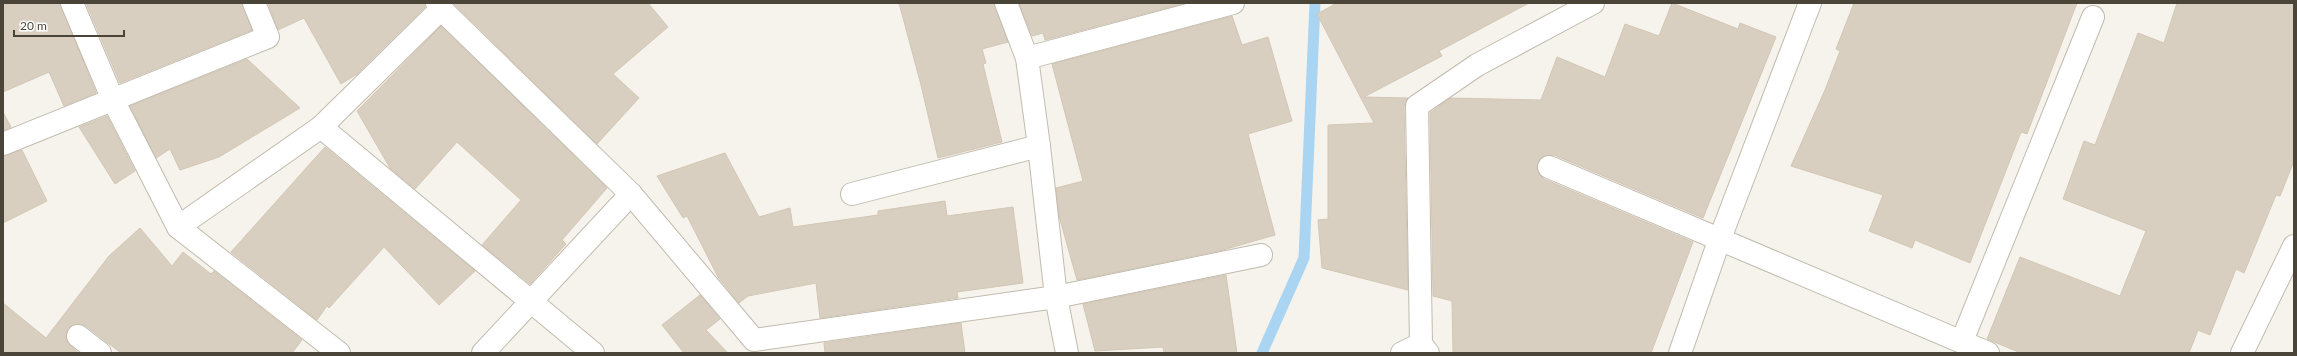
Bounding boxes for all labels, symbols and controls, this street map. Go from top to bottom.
scale bar [14,12,124,38]
text: 20 m [20,18,47,33]

